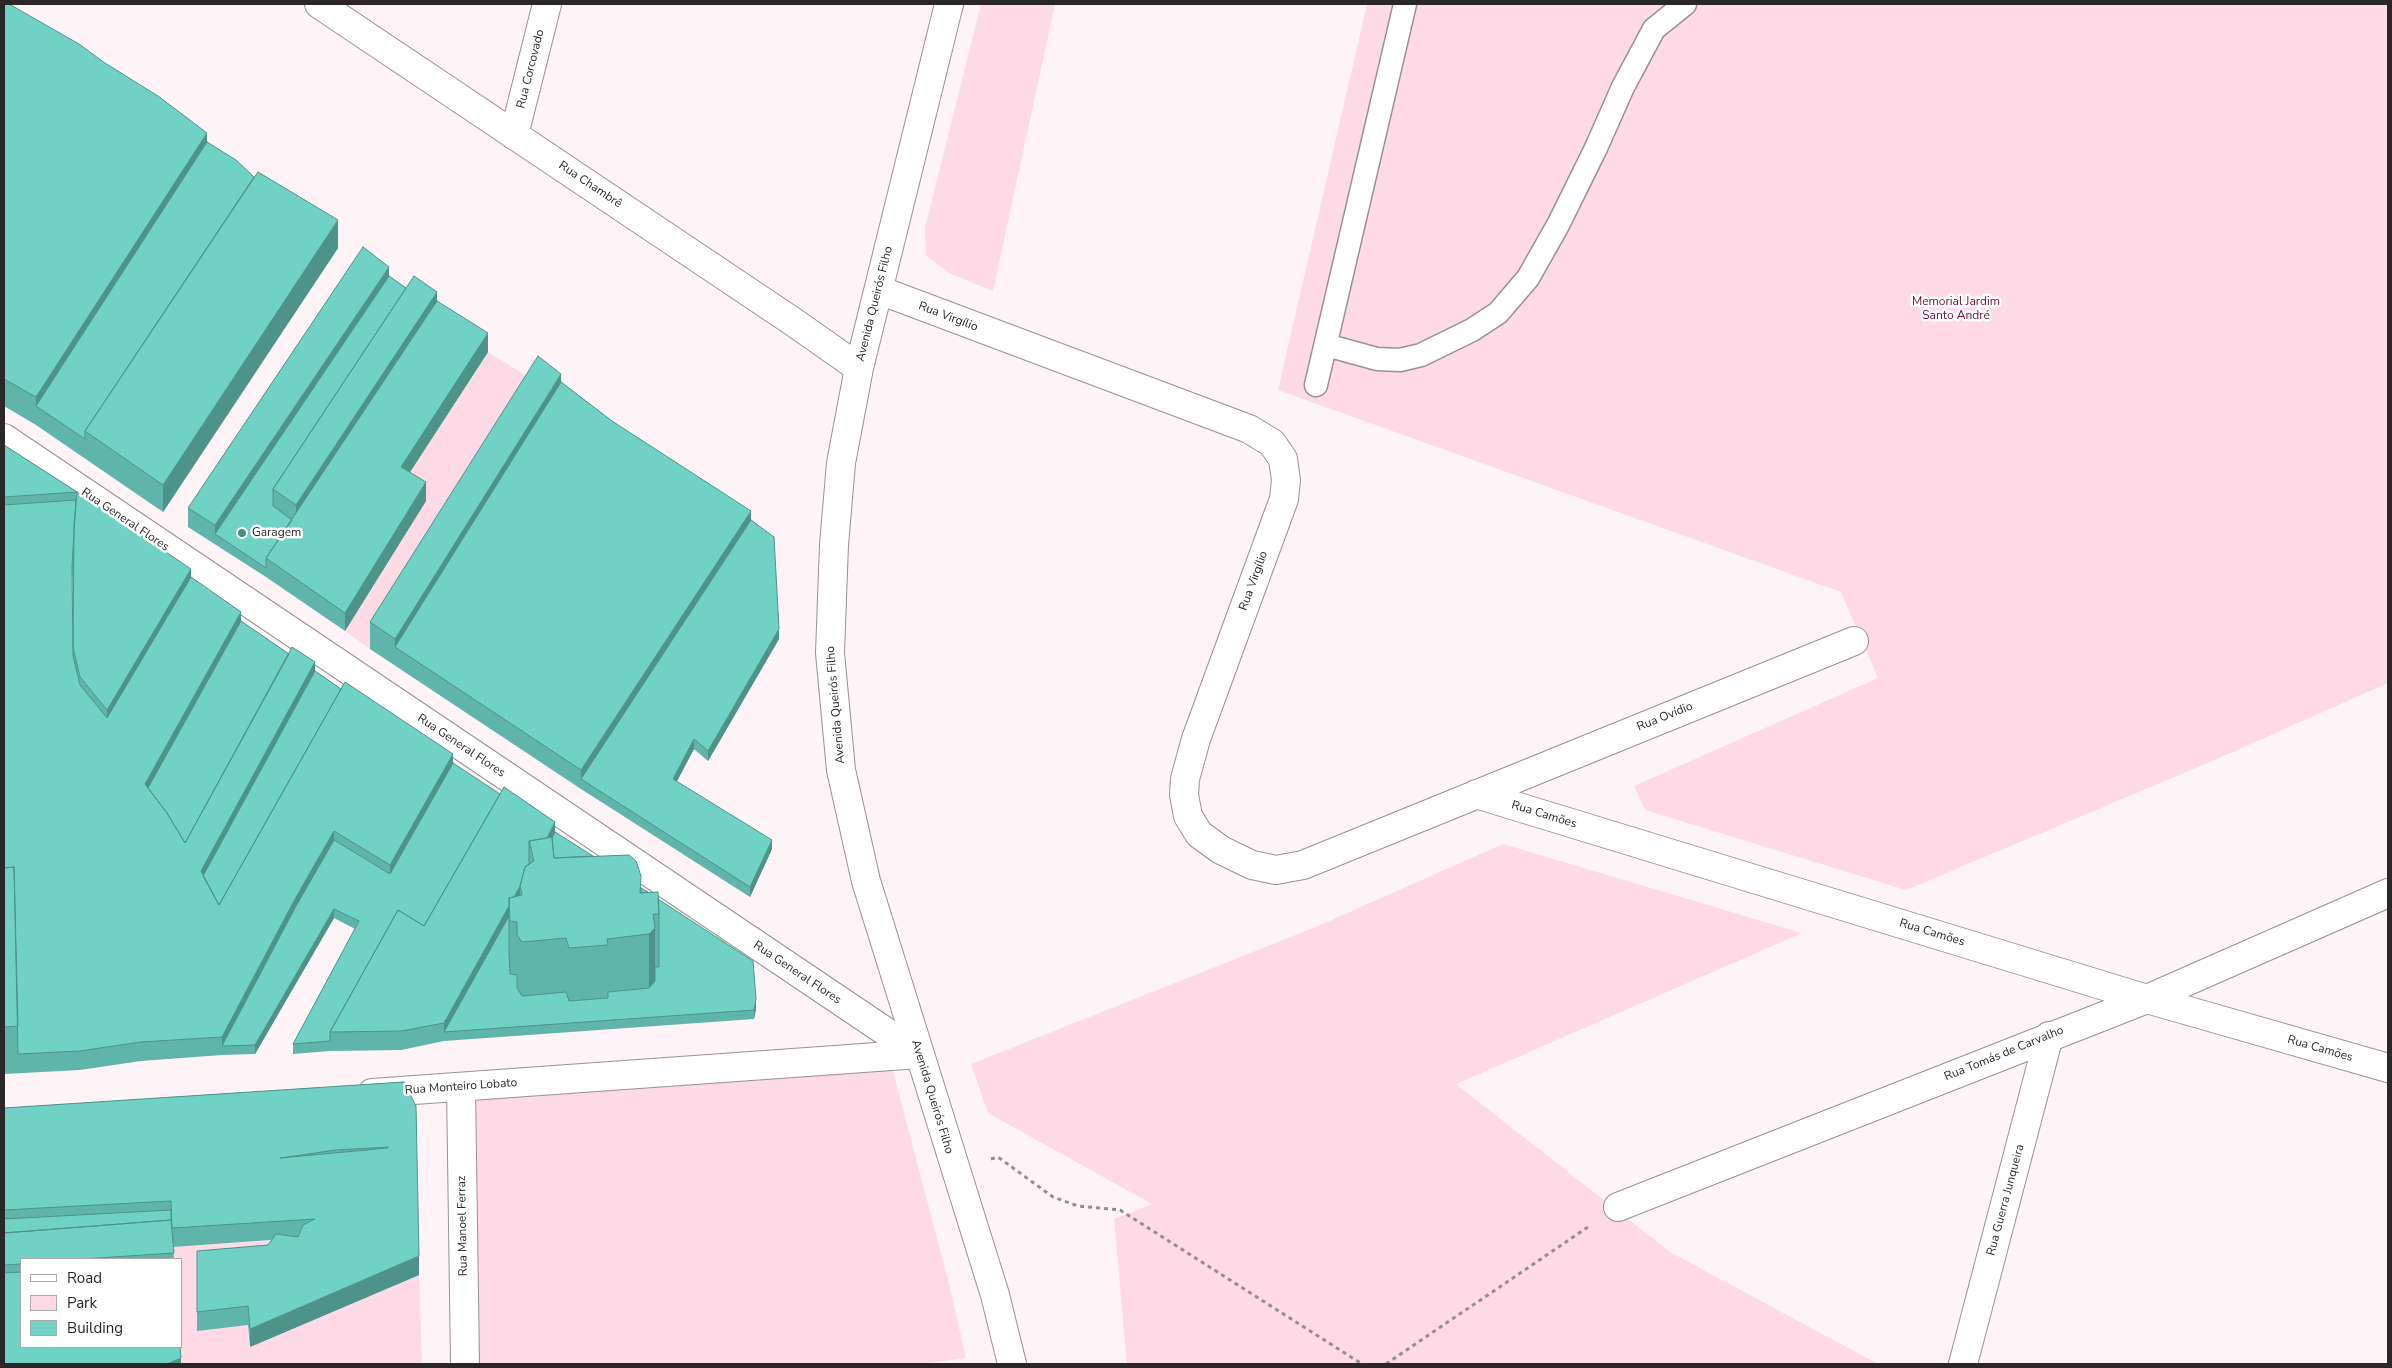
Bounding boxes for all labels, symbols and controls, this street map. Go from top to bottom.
street label: Rua Corcovado [514,28,548,110]
street label: Rua Chambrê [556,159,624,211]
street label: Avenida Queirós Filho [854,245,896,363]
park label: Memorial Jardim Santo André [1912,295,2000,323]
street label: Rua Virgílio [916,299,980,335]
street label: Rua General Flores [78,485,172,555]
place label: Garagem [252,526,301,540]
marker: Garagem [236,527,248,539]
street label: Rua Virgílio [1237,549,1271,613]
street label: Avenida Queirós Filho [824,645,848,765]
street label: Rua Ovídio [1635,699,1695,735]
street label: Rua General Flores [414,711,508,781]
street label: Rua Camões [1510,798,1578,832]
street label: Rua Camões [1898,916,1966,950]
street label: Rua General Flores [750,938,844,1008]
street label: Rua Tomás de Carvalho [1942,1023,2066,1085]
street label: Rua Camões [2286,1033,2354,1065]
street label: Avenida Queirós Filho [908,1038,956,1156]
street label: Rua Monteiro Lobato [404,1076,518,1098]
street label: Rua Guerra Junqueira [1984,1143,2028,1257]
street label: Rua Manoel Ferraz [455,1176,471,1276]
legend [20,1258,182,1348]
text: Road [67,1268,102,1288]
text: Park [67,1293,97,1313]
text: Building [67,1318,123,1338]

